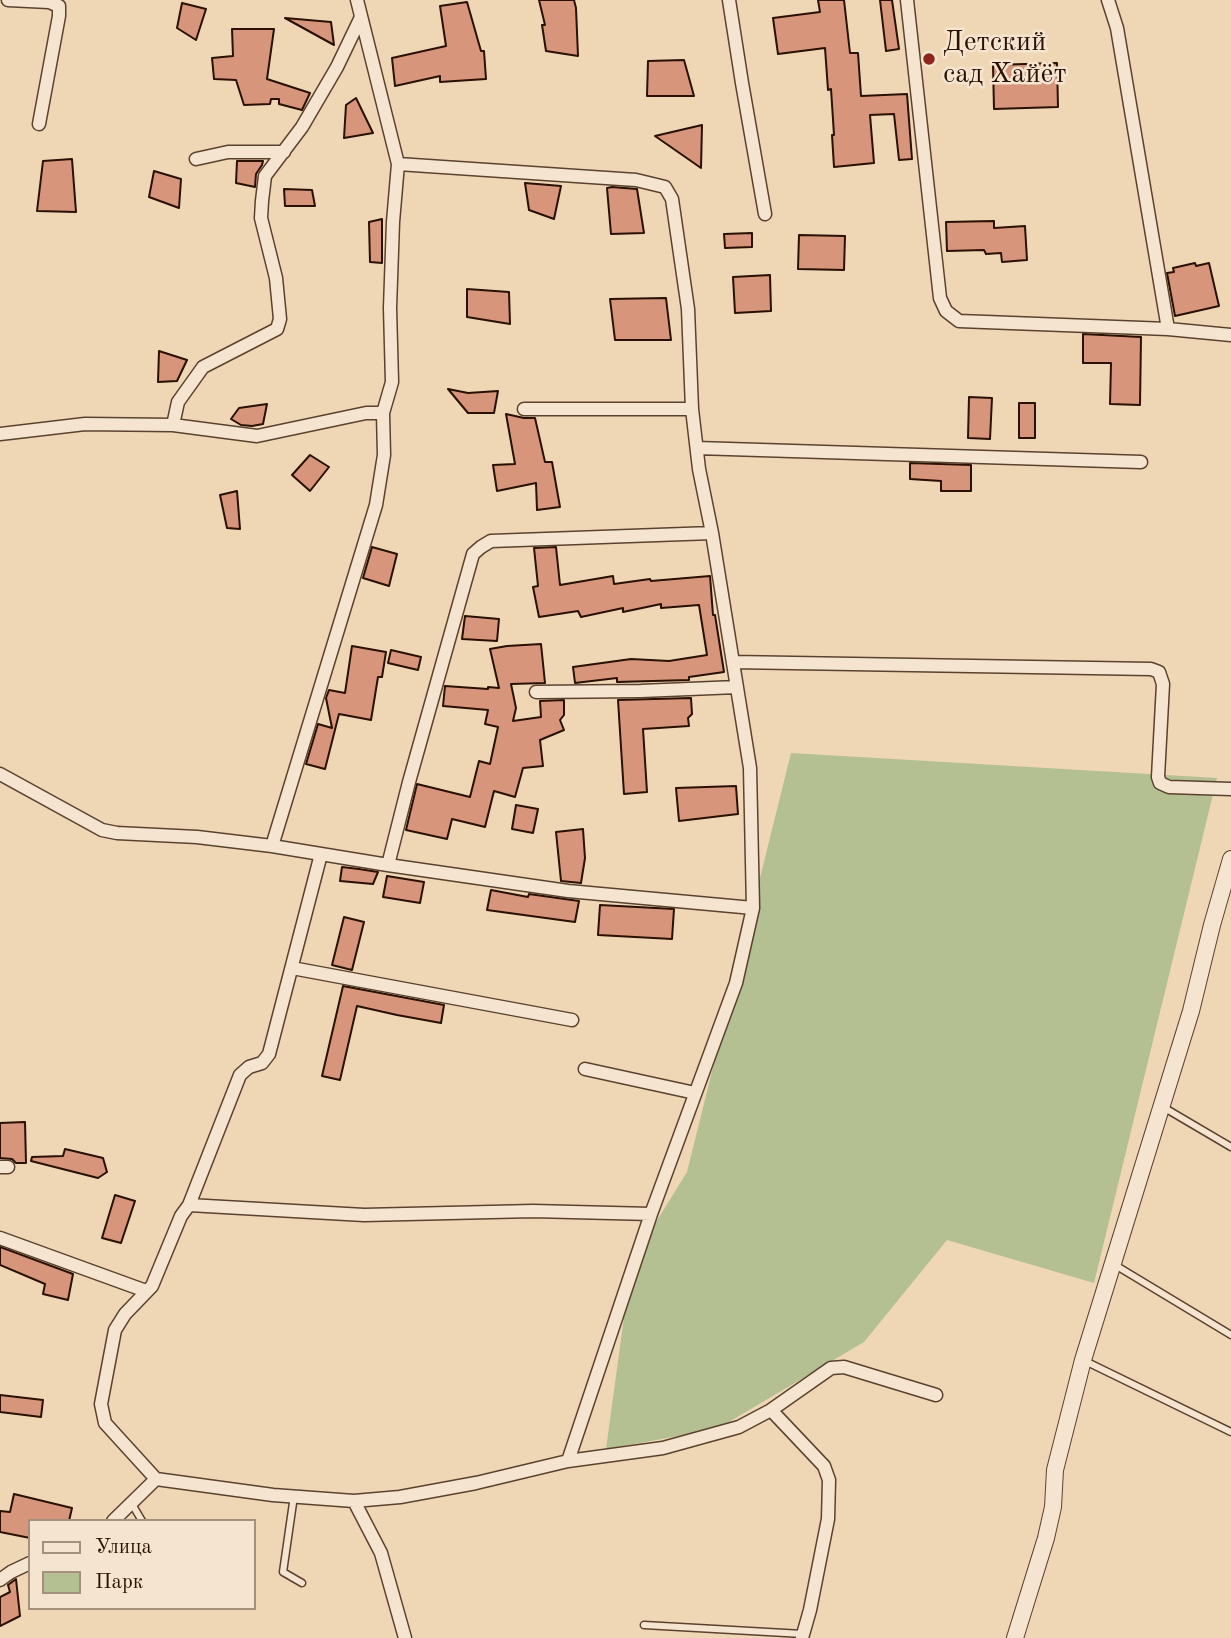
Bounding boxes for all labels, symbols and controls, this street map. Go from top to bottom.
place label: Детский сад Хайёт [943,26,1067,92]
marker: Детский сад Хайёт [921,51,937,67]
legend [28,1519,256,1610]
text: Улица [95,1537,152,1558]
text: Парк [95,1572,143,1593]

